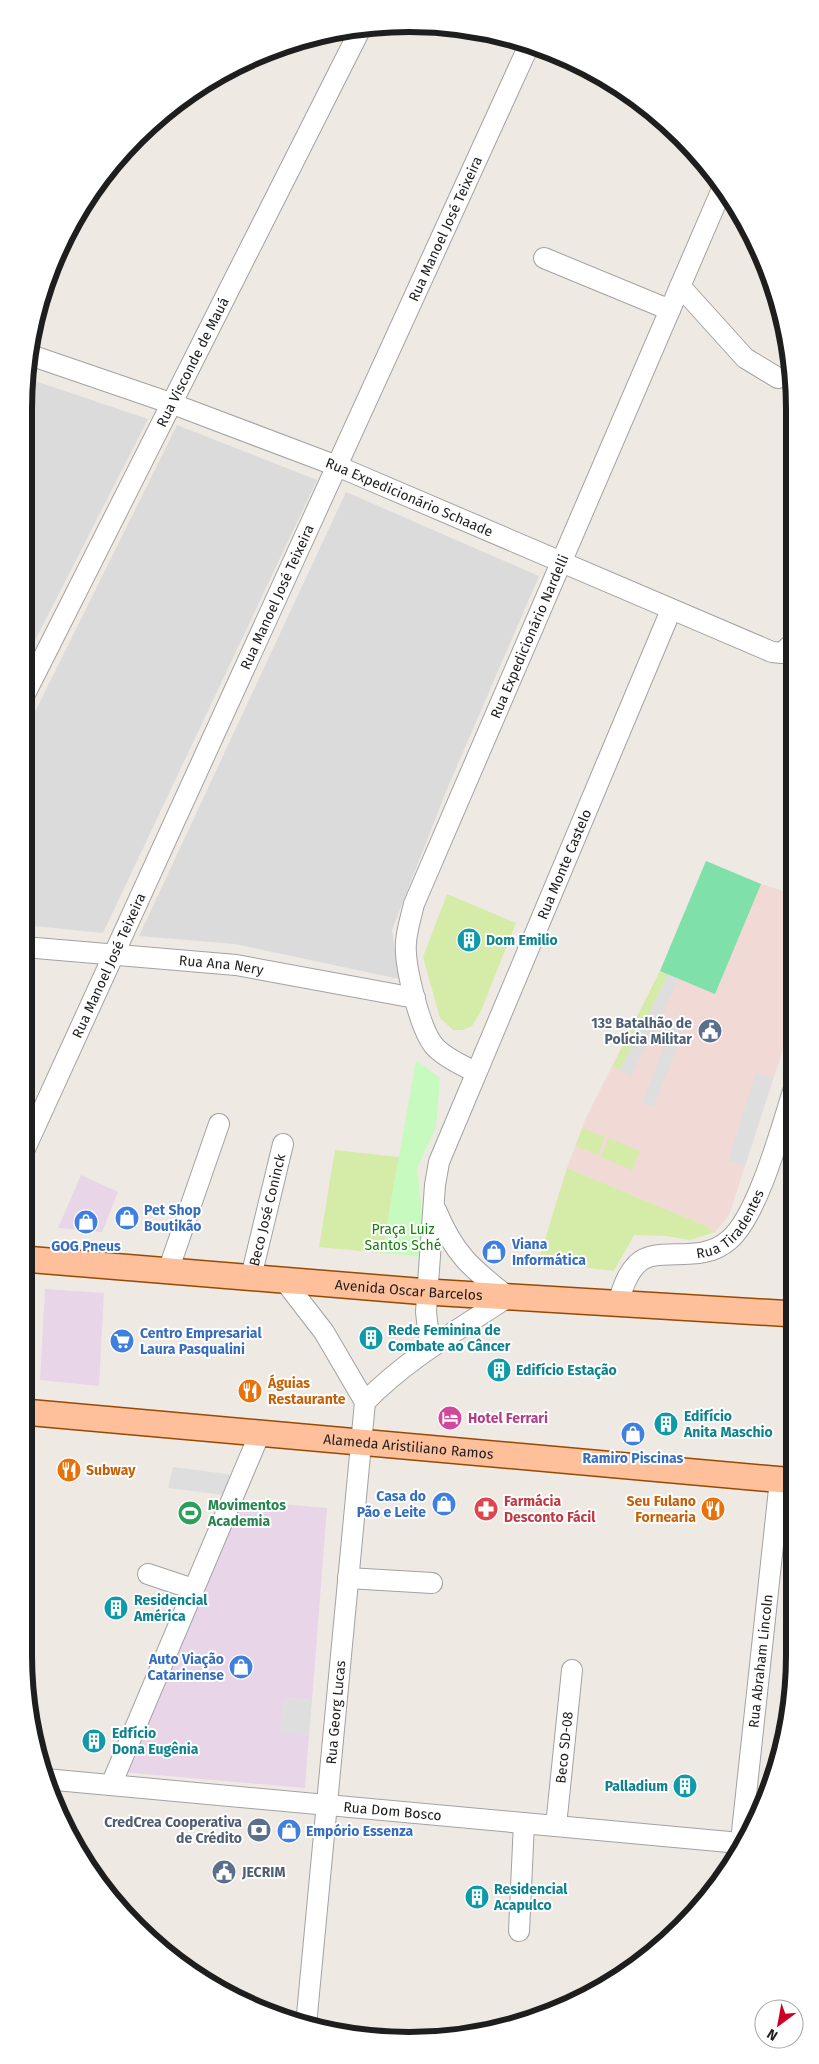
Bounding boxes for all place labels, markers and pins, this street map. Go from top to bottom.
building icon: Dom Emilio [456,927,482,953]
place label: Dom Emilio [486,932,558,949]
place label: 13º Batalhão de Polícia Militar [591,1015,692,1048]
public building icon: 13º Batalhão de Polícia Militar [697,1018,723,1044]
place label: Pet Shop Boutikão [144,1202,202,1235]
shop icon: Pet Shop Boutikão [114,1205,140,1231]
shop icon: GOG Pneus [73,1209,99,1235]
place label: Viana Informática [511,1236,586,1269]
place label: GOG Pneus [51,1238,121,1255]
shop icon: Viana Informática [481,1239,507,1265]
place label: Rede Feminina de Combate ao Câncer [388,1322,511,1355]
place label: Centro Empresarial Laura Pasqualini [140,1325,262,1358]
building icon: Rede Feminina de Combate ao Câncer [358,1325,384,1351]
supermarket icon: Centro Empresarial Laura Pasqualini [109,1328,135,1354]
building icon: Edifício Estação [486,1357,512,1383]
place label: Edifício Estação [516,1362,617,1380]
place label: Águias Restaurante [267,1374,346,1408]
restaurant icon: Águias Restaurante [237,1378,263,1404]
hotel icon: Hotel Ferrari [437,1405,463,1431]
place label: Edifício Anita Maschio [683,1408,773,1441]
place label: Hotel Ferrari [468,1410,548,1427]
building icon: Edifício Anita Maschio [653,1411,679,1437]
shop icon: Ramiro Piscinas [620,1421,646,1447]
place label: Ramiro Piscinas [583,1450,684,1467]
restaurant icon: Subway [56,1457,82,1483]
place label: Subway [86,1462,136,1479]
place label: Casa do Pão e Leite [357,1488,426,1521]
shop icon: Casa do Pão e Leite [431,1491,457,1517]
place label: Farmácia Desconto Fácil [504,1493,596,1526]
place label: Seu Fulano Fornearia [627,1493,696,1526]
pharmacy icon: Farmácia Desconto Fácil [473,1496,499,1522]
restaurant icon: Seu Fulano Fornearia [700,1496,726,1522]
place label: Movimentos Academia [207,1497,286,1530]
sports icon: Movimentos Academia [177,1500,203,1526]
place label: Residencial América [133,1592,208,1625]
building icon: Residencial América [103,1595,129,1621]
place label: Auto Viação Catarinense [148,1651,224,1684]
shop icon: Auto Viação Catarinense [228,1654,254,1680]
place label: Edfício Dona Eugênia [112,1725,199,1758]
building icon: Edfício Dona Eugênia [81,1728,107,1754]
building icon: Palladium [672,1773,698,1799]
place label: Palladium [605,1778,668,1795]
place label: CredCrea Cooperativa de Crédito [104,1814,242,1847]
bank icon: CredCrea Cooperativa de Crédito [246,1817,272,1843]
shop icon: Empório Essenza [276,1818,302,1844]
place label: Empório Essenza [306,1823,413,1840]
public building icon: JECRIM [211,1859,237,1885]
place label: JECRIM [241,1864,285,1881]
place label: Residencial Acapulco [493,1881,568,1914]
building icon: Residencial Acapulco [464,1884,490,1910]

